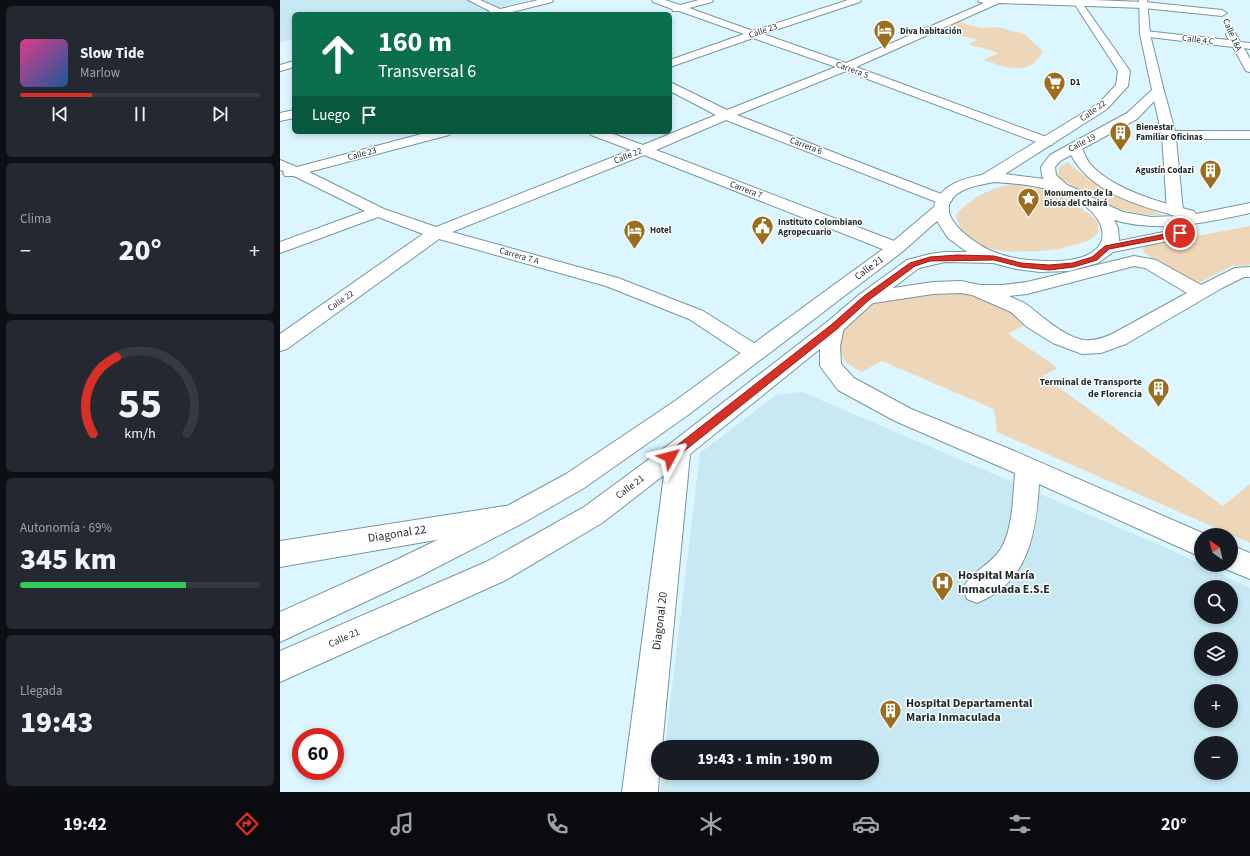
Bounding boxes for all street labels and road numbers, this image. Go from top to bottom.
street label: Calle 18A [1219,17,1245,53]
street label: Calle 23 [747,20,780,42]
street label: Calle 4 C [1181,32,1215,48]
street label: Carrera 5 [834,58,871,82]
street label: Calle 22 [1077,97,1109,125]
street label: Calle 19 [1066,130,1099,156]
street label: Carrera 6 [788,134,825,158]
street label: Calle 23 [346,144,378,164]
street label: Calle 22 [612,144,645,168]
street label: Carrera 7 [728,178,765,202]
street label: Carrera 7 A [498,244,540,268]
street label: Calle 21 [852,253,886,283]
street label: Calle 22 [325,287,357,315]
street label: Calle 21 [613,472,647,502]
street label: Diagonal 22 [367,521,427,547]
street label: Diagonal 20 [648,591,672,651]
street label: Calle 21 [326,625,362,651]

